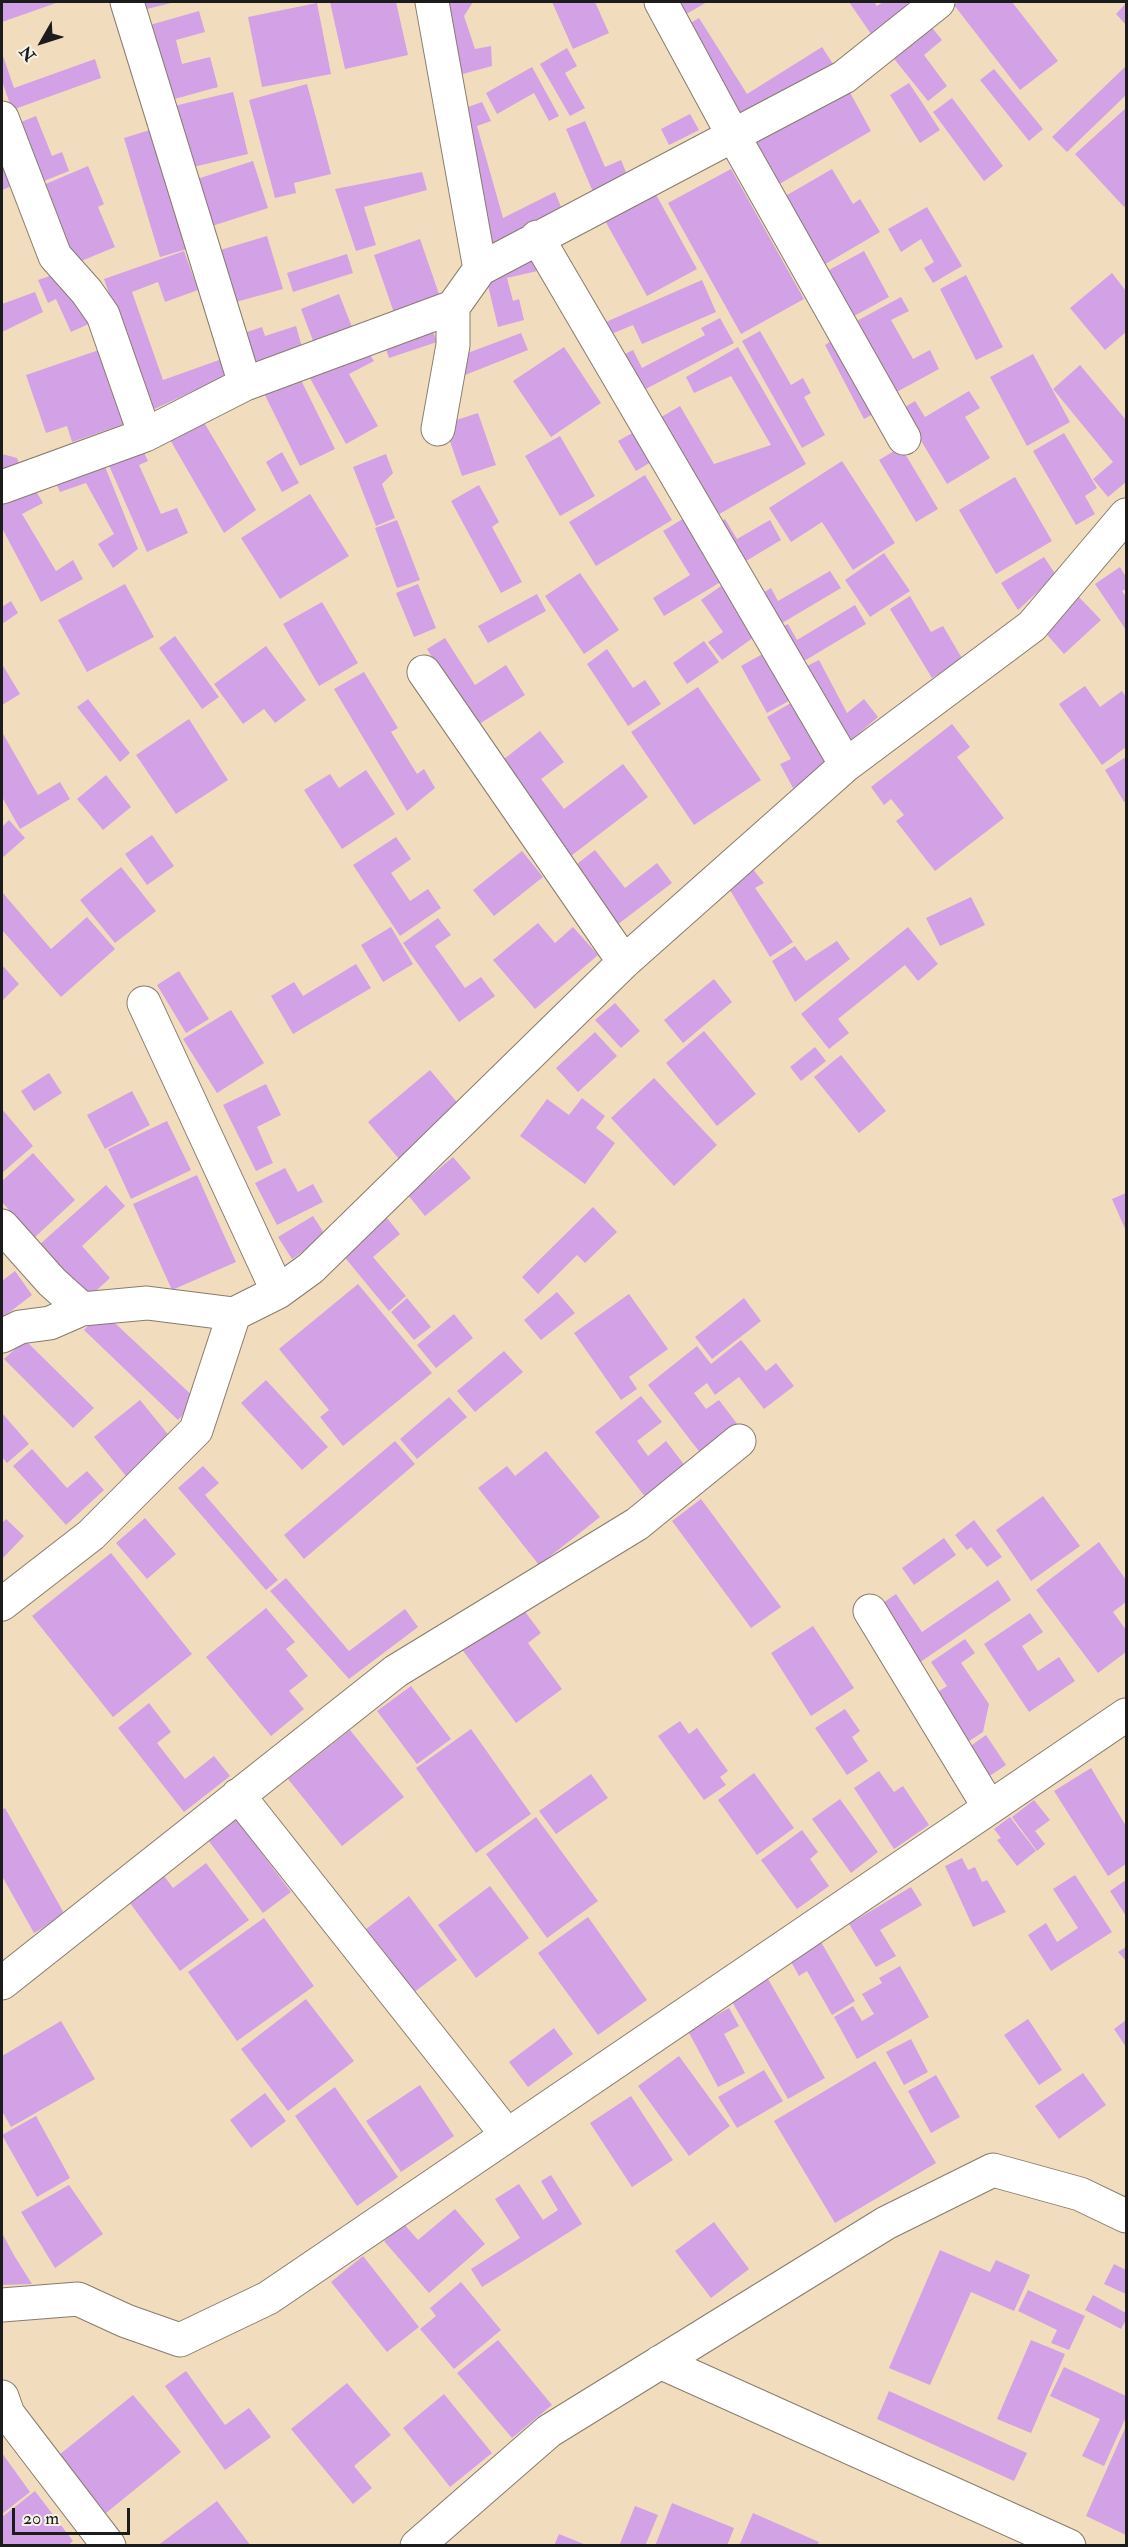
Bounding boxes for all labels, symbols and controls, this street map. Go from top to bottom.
north arrow [12,12,72,72]
text: N [16,41,40,65]
scale bar [15,2496,134,2534]
text: 20 m [23,2507,59,2530]

